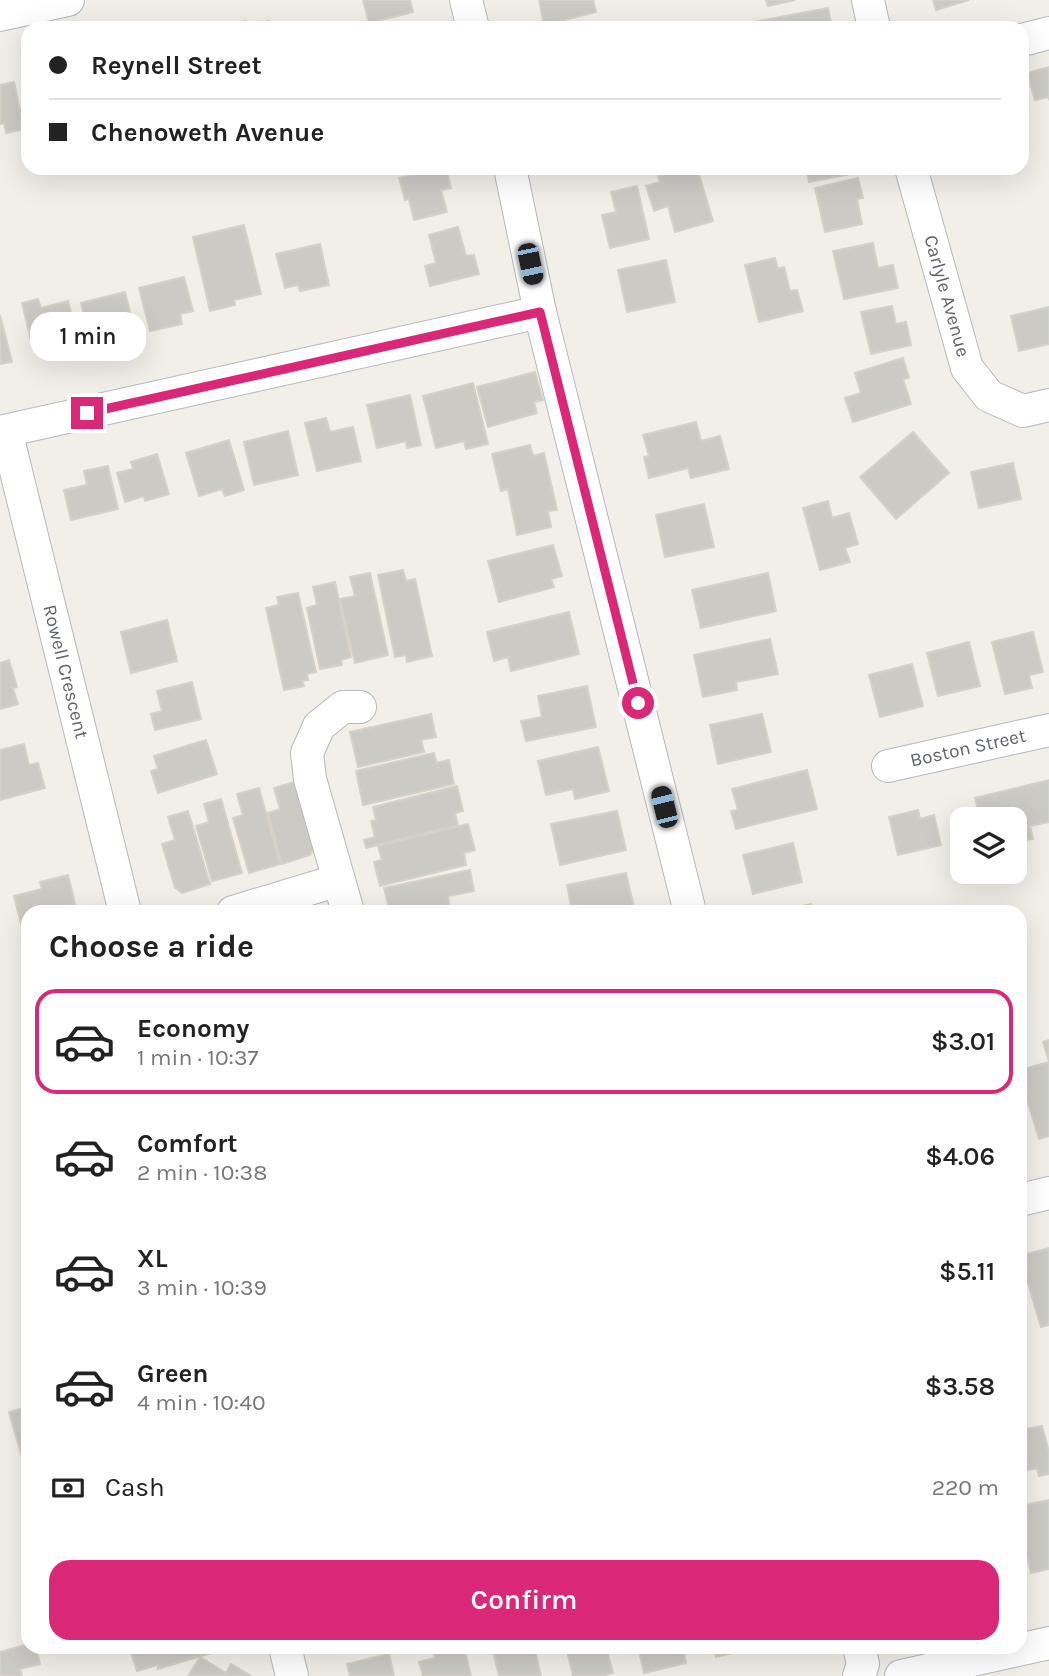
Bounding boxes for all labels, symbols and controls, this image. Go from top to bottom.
text: Reynell Street [91,50,262,81]
text: Chenoweth Avenue [91,117,324,148]
street label: Carlyle Avenue [919,233,974,359]
car [516,241,545,287]
callout: 1 min [29,312,145,360]
text: 1 min [59,323,117,350]
route end [71,397,103,429]
street label: Rowell Crescent [38,602,93,741]
route start [622,687,654,719]
street label: Boston Street [908,725,1028,772]
car [649,784,680,830]
map controls [950,807,1027,884]
button: layers [950,807,1027,884]
text: Choose a ride [49,928,254,965]
icon: car [53,1010,116,1073]
text: Economy [137,1013,249,1044]
text: $3.01 [931,1026,995,1057]
text: 1 min · 10:37 [137,1044,258,1071]
icon: car [53,1125,116,1188]
text: Comfort [137,1128,238,1159]
text: $4.06 [925,1141,995,1172]
text: 2 min · 10:38 [137,1159,267,1186]
icon: car [53,1240,116,1303]
text: XL [137,1243,168,1274]
text: $5.11 [939,1256,995,1287]
text: 3 min · 10:39 [137,1274,267,1301]
icon: car [53,1355,116,1418]
text: Green [137,1358,209,1389]
text: $3.58 [925,1371,995,1402]
text: 4 min · 10:40 [137,1389,266,1416]
icon: cash [49,1469,87,1507]
text: Cash [105,1472,165,1503]
text: 220 m [932,1474,999,1501]
button: Confirm [49,1560,999,1640]

